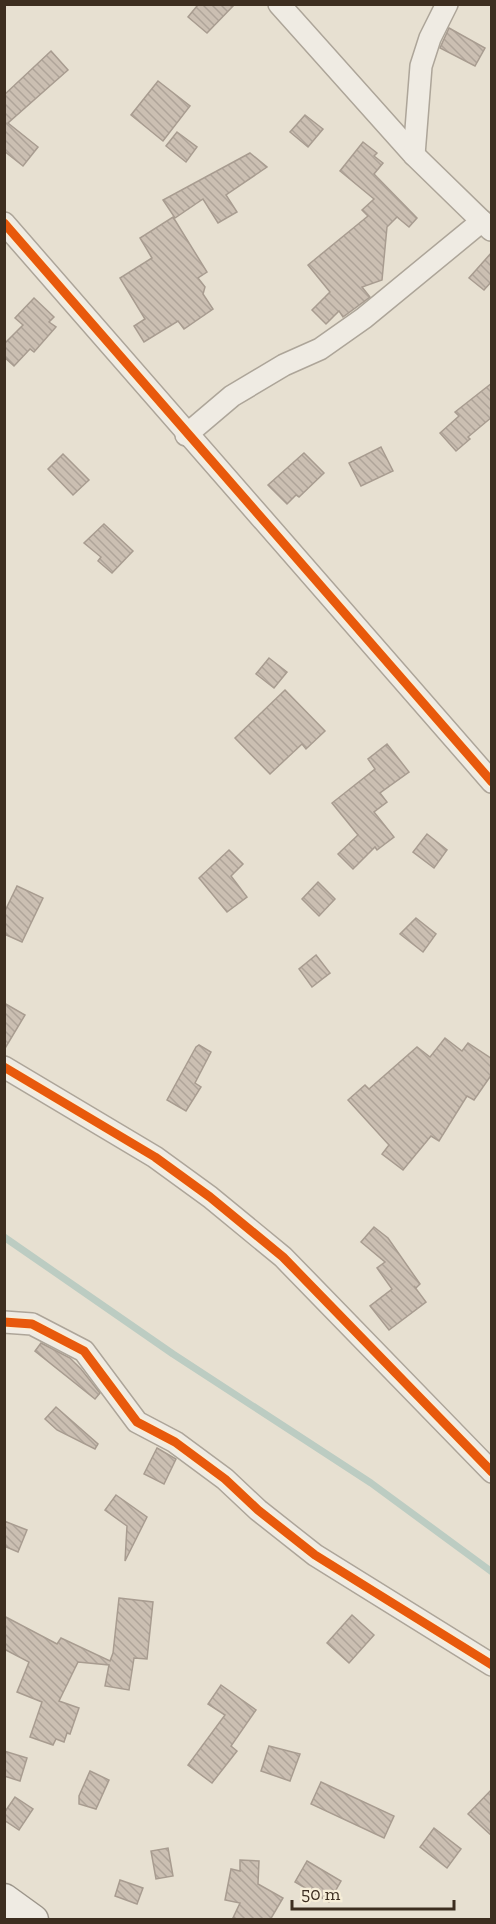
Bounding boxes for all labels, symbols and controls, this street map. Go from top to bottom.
scale bar [292,1873,454,1911]
text: 50 m [301,1883,341,1905]

